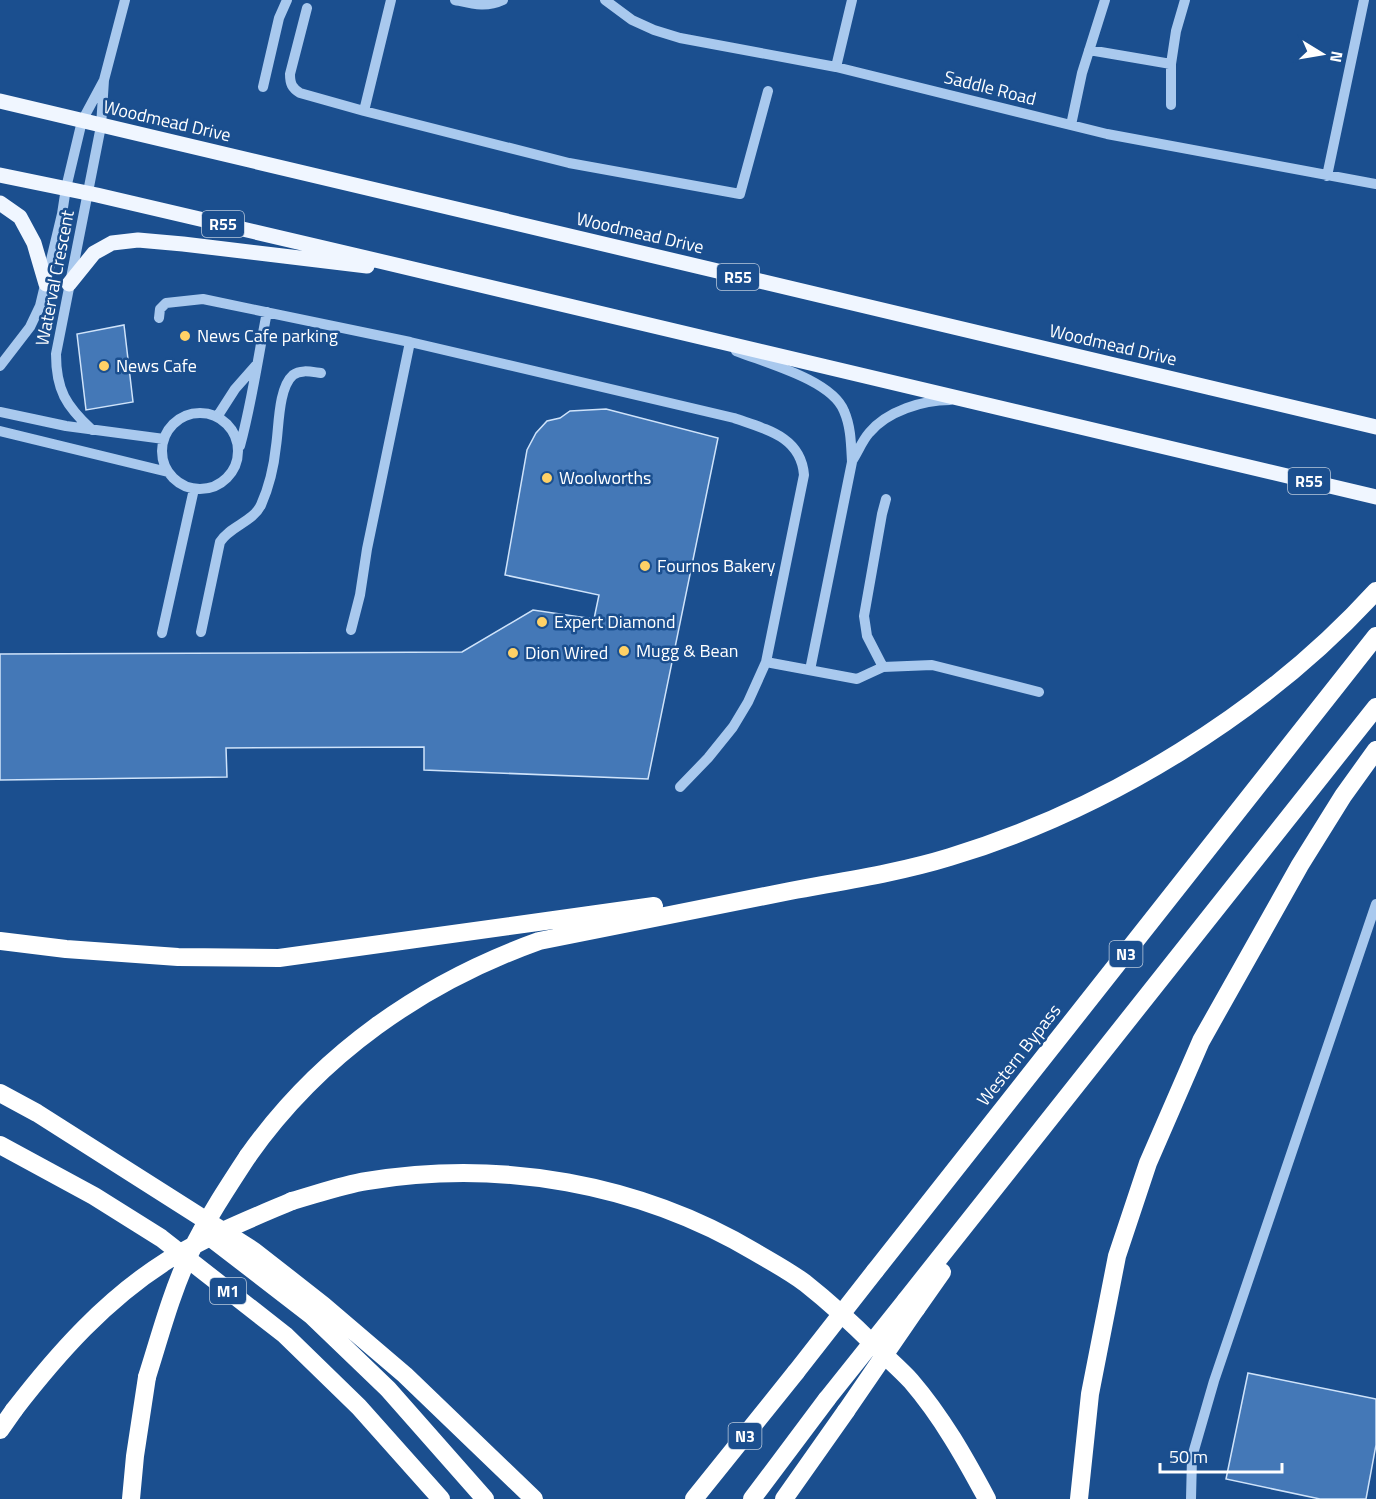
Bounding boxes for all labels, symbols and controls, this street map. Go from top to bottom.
north arrow [1292,24,1352,84]
text: N [1324,49,1350,65]
street label: Saddle Road [941,63,1039,112]
street label: Woodmead Drive [101,93,234,148]
street label: Woodmead Drive [574,205,707,260]
street label: Waterval Crescent [28,207,81,348]
road number: R55 [202,211,244,237]
road number: R55 [717,264,759,290]
street label: Woodmead Drive [1047,317,1180,372]
place label: News Cafe parking [197,322,338,349]
marker: News Cafe parking [178,329,192,343]
place label: News Cafe [116,352,197,379]
marker: News Cafe [97,359,111,373]
place label: Woolworths [559,464,651,491]
road number: R55 [1288,468,1330,494]
marker: Woolworths [540,471,554,485]
place label: Fournos Bakery [657,552,776,579]
marker: Fournos Bakery [638,559,652,573]
place label: Expert Diamond [554,608,675,635]
marker: Expert Diamond [535,615,549,629]
place label: Mugg & Bean [636,637,738,664]
place label: Dion Wired [525,639,608,666]
marker: Mugg & Bean [617,644,631,658]
marker: Dion Wired [506,646,520,660]
road number: N3 [1110,941,1142,967]
street label: Western Bypass [970,998,1067,1112]
road number: M1 [210,1278,246,1304]
road number: N3 [728,1423,762,1449]
scale bar [1160,1436,1282,1474]
text: 50 m [1169,1443,1208,1470]

